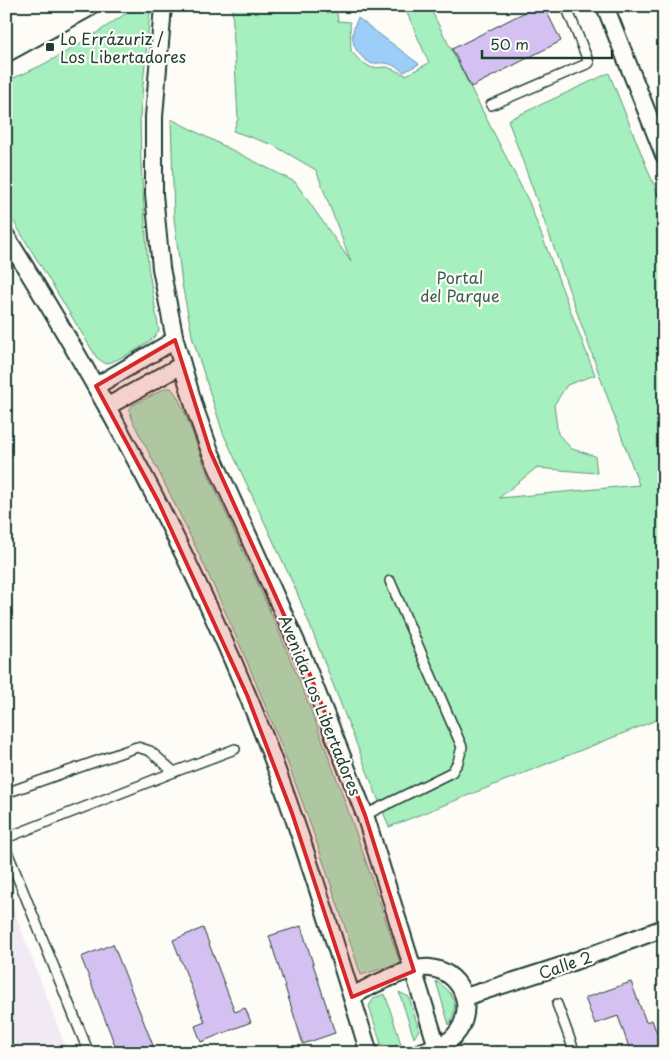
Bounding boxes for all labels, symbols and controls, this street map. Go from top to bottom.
place label: Lo Errázuriz / Los Libertadores [60,26,186,68]
scale bar [482,28,612,60]
text: 50 m [490,32,529,55]
marker: Lo Errázuriz / Los Libertadores [44,41,56,53]
park label: Portal del Parque [420,265,500,307]
street label: Avenida Los Libertadores [274,611,368,799]
street label: Calle 2 [535,944,595,984]

